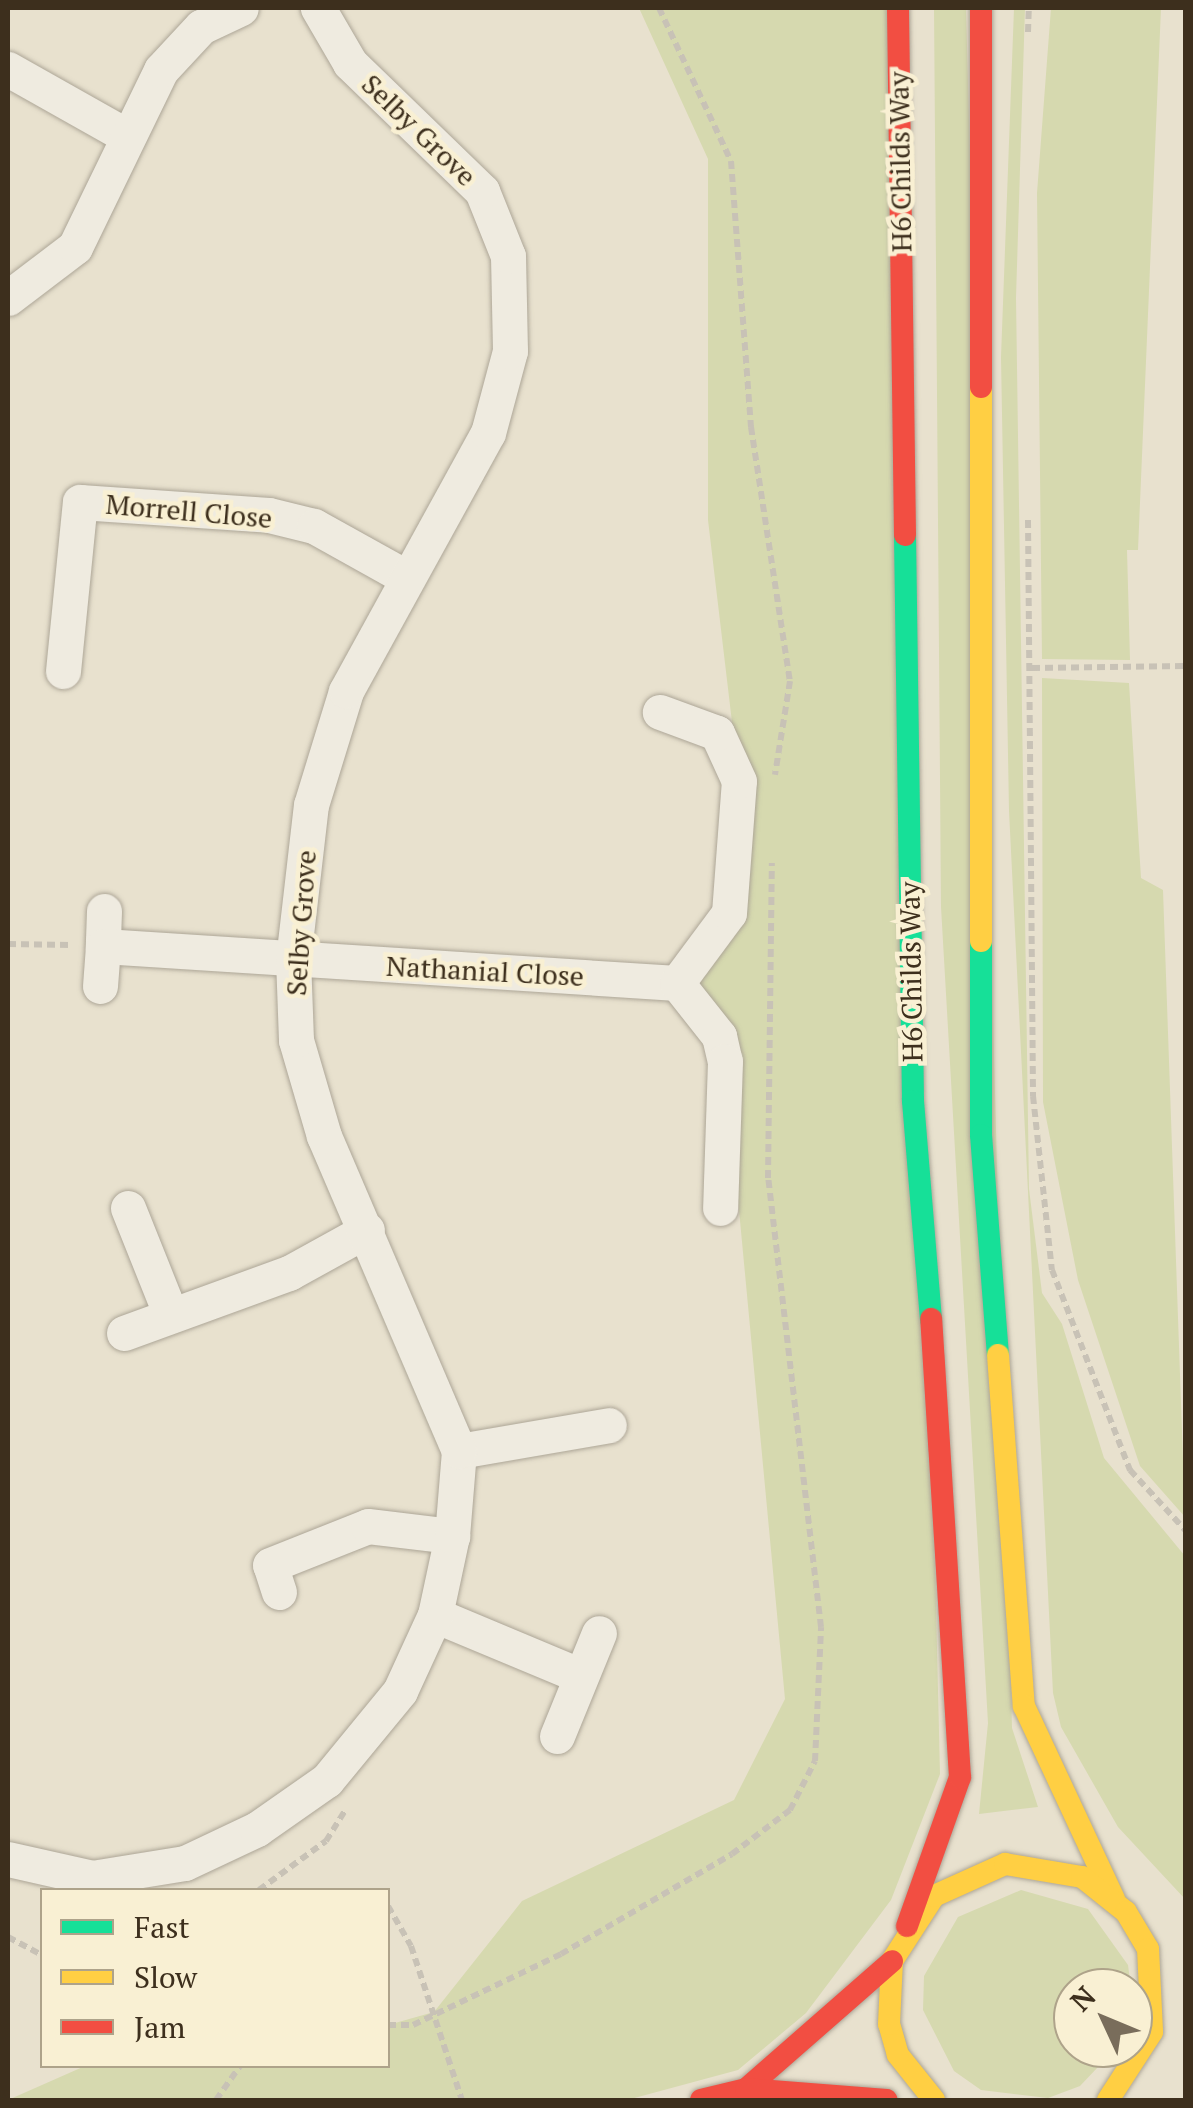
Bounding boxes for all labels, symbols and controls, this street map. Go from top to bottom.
street label: Selby Grove [355,67,483,193]
street label: H6 Childs Way [882,71,918,253]
street label: Morrell Close [104,487,274,535]
street label: Selby Grove [279,849,323,997]
street label: H6 Childs Way [893,881,929,1063]
street label: Nathanial Close [385,949,585,993]
legend [40,1888,390,2068]
text: Fast [134,1907,190,1947]
text: Slow [134,1957,197,1997]
north arrow [1053,1968,1153,2068]
text: N [1062,1978,1103,2019]
text: Jam [134,2007,185,2047]

